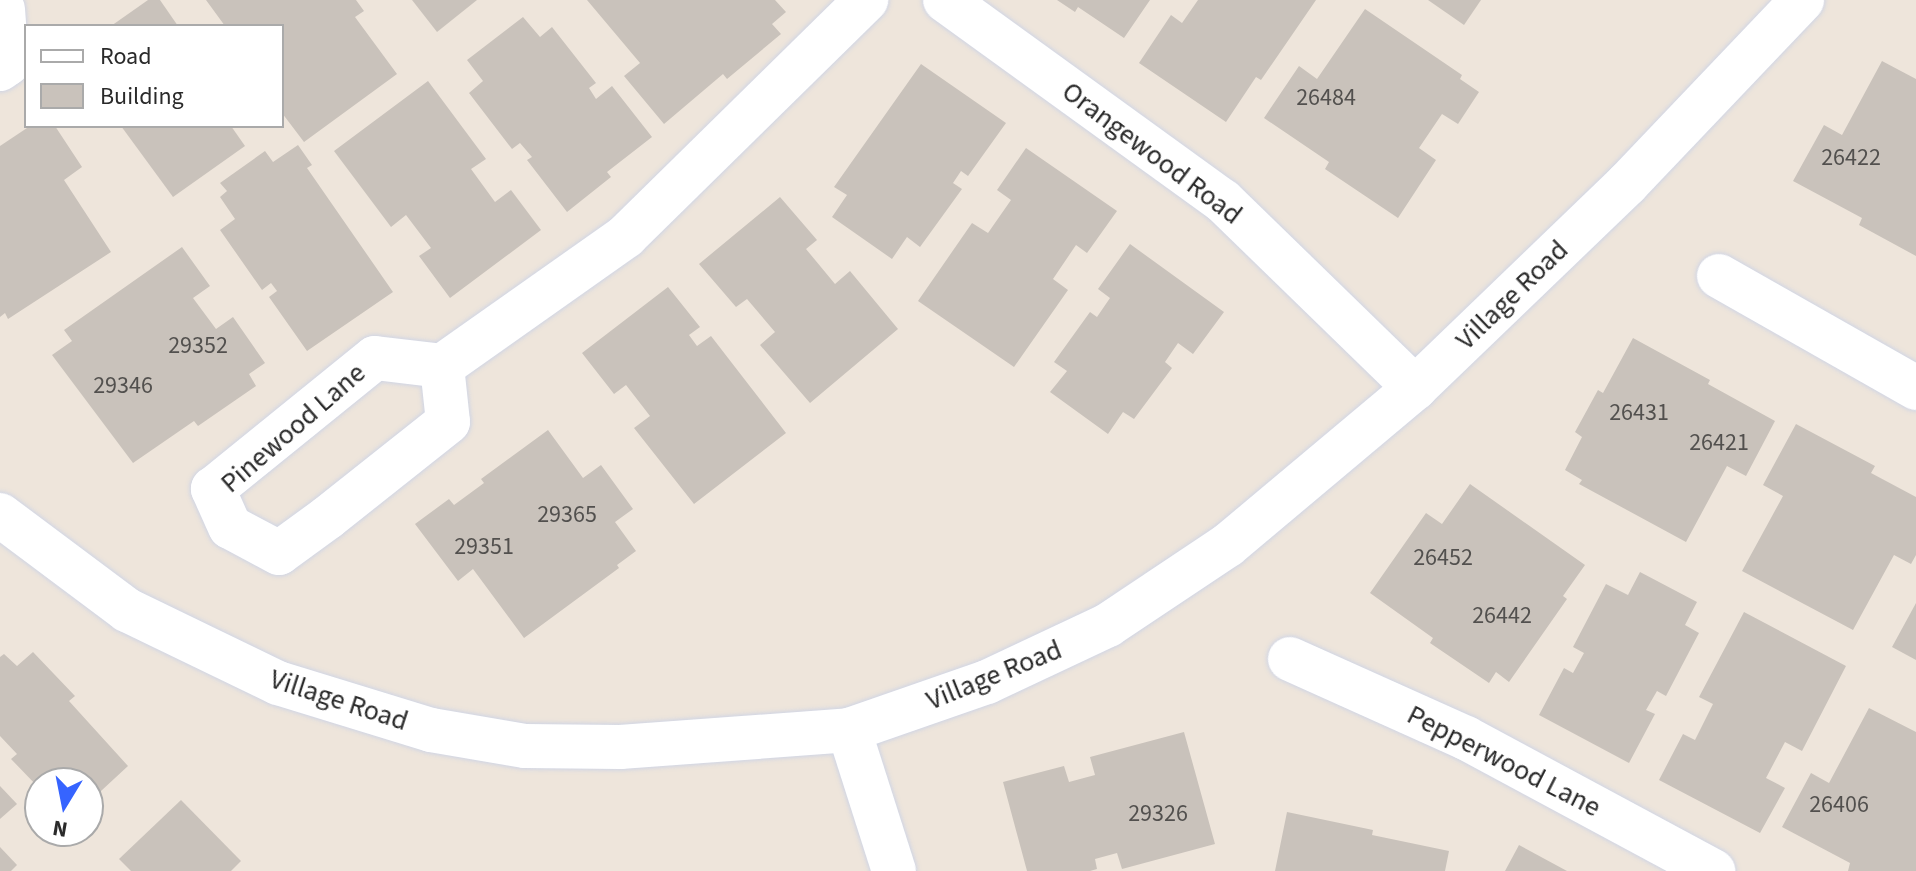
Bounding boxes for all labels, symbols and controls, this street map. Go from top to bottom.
legend [24,24,284,128]
text: Road [100,39,152,74]
street label: Orangewood Road [1055,74,1249,232]
text: Building [100,79,184,114]
house number: 26484 [1296,84,1356,112]
house number: 26422 [1821,144,1881,172]
street label: Village Road [1449,233,1575,357]
house number: 29352 [168,332,228,360]
street label: Pinewood Lane [214,356,372,500]
house number: 29346 [93,372,153,400]
house number: 26431 [1609,399,1669,427]
house number: 26421 [1689,429,1749,457]
house number: 29365 [537,501,597,529]
house number: 29351 [454,533,514,561]
house number: 26452 [1413,544,1473,572]
house number: 26442 [1472,602,1532,630]
street label: Village Road [921,633,1067,717]
street label: Village Road [266,662,412,738]
street label: Pepperwood Lane [1402,698,1606,824]
north arrow [24,767,104,847]
house number: 26406 [1809,791,1869,819]
house number: 29326 [1128,800,1188,828]
text: N [50,812,70,846]

